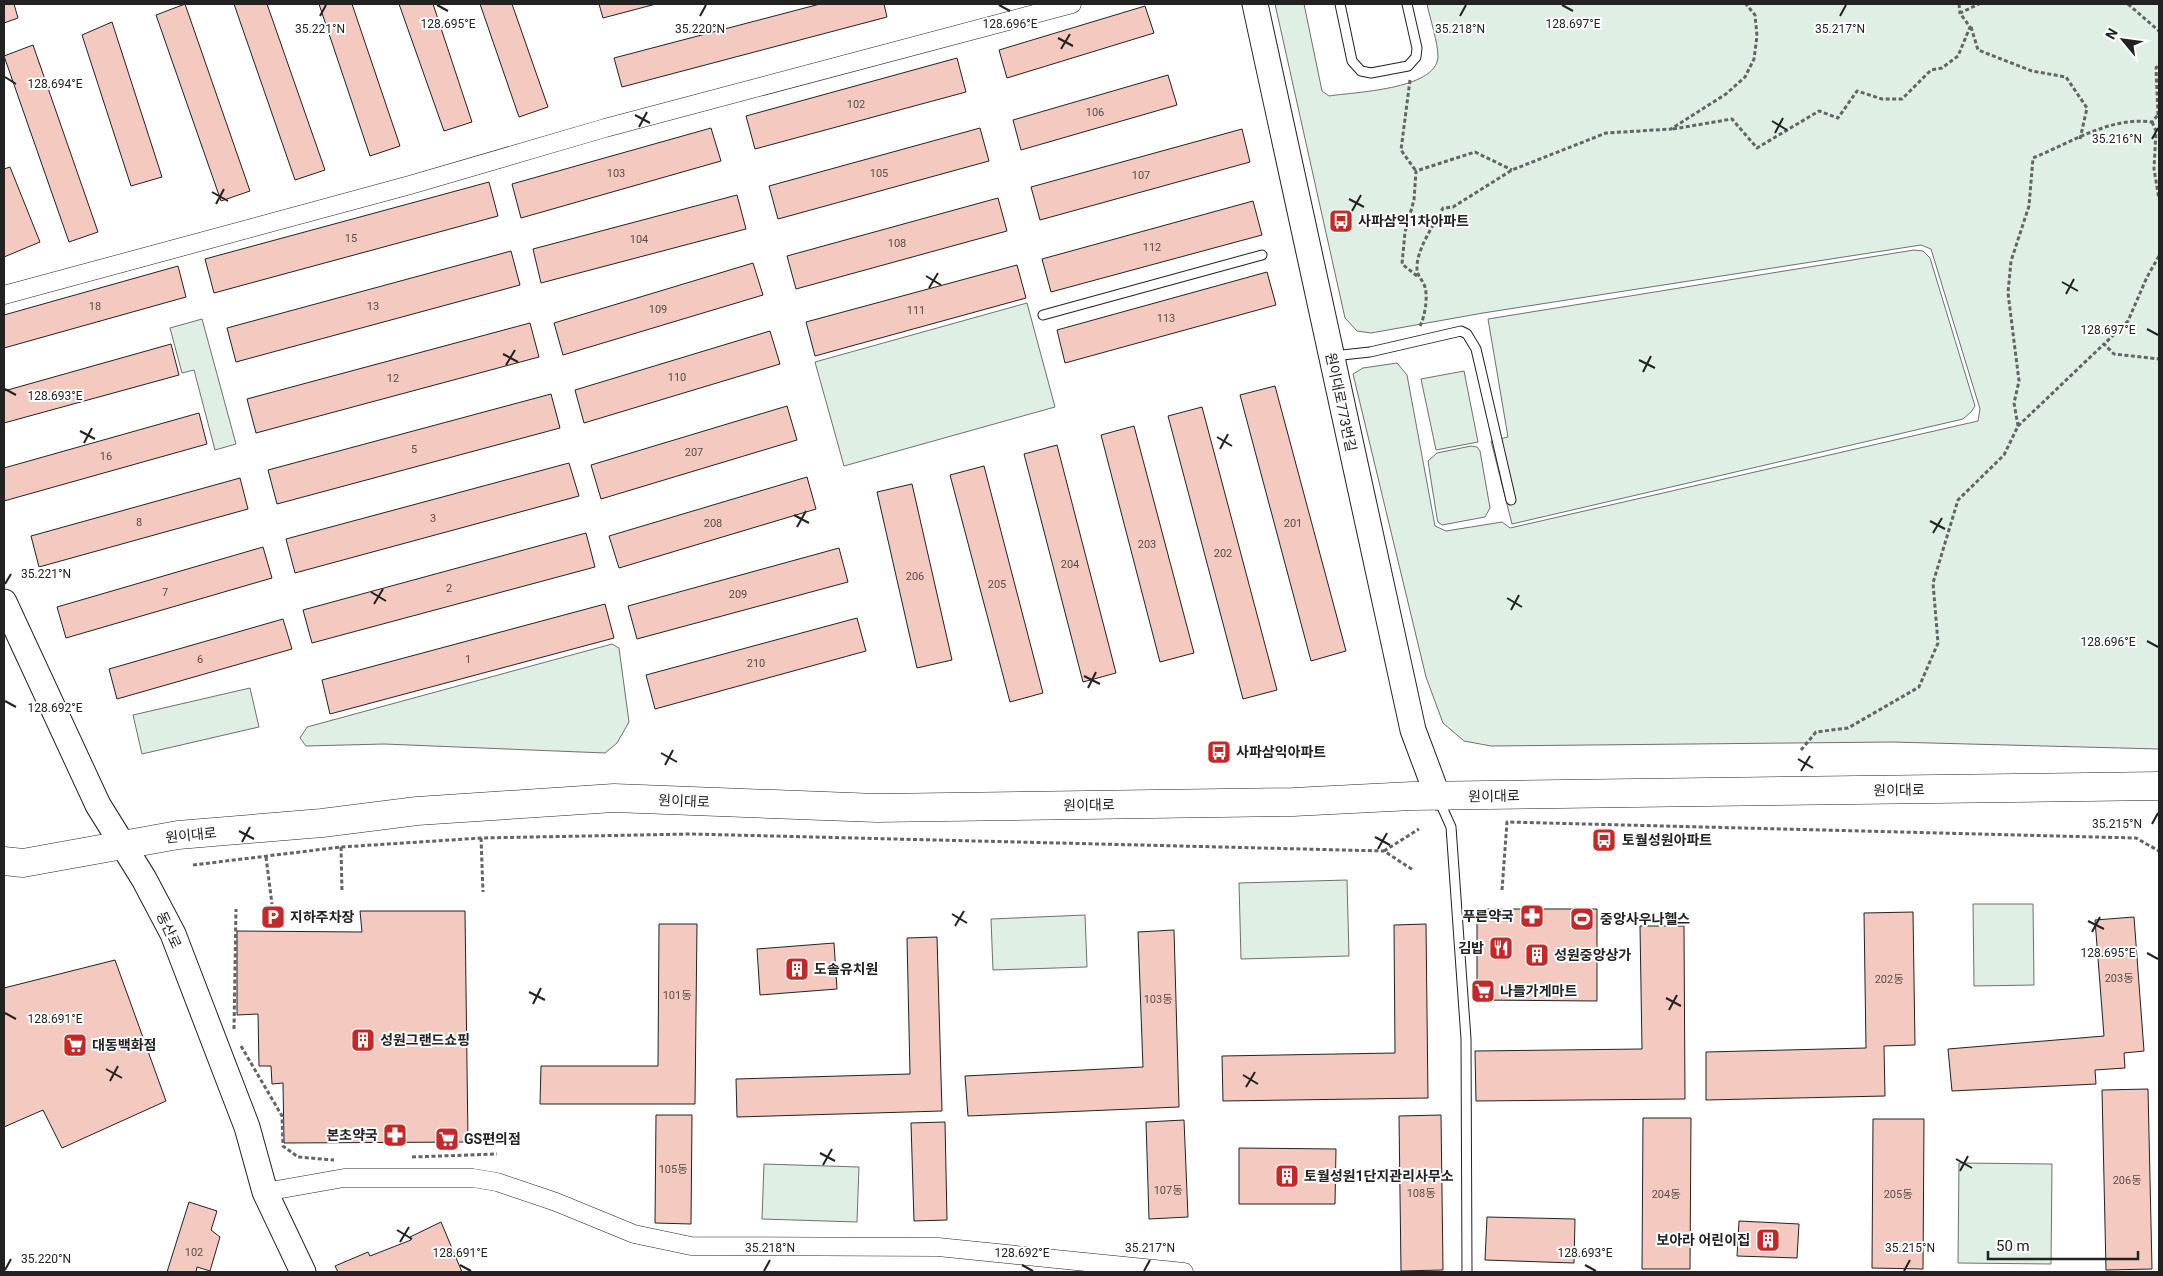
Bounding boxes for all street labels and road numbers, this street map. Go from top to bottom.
street label: 원이대로773번길 [1323,351,1359,453]
street label: 원이대로 [1873,782,1925,798]
street label: 원이대로 [1468,788,1520,804]
street label: 원이대로 [658,792,710,810]
street label: 원이대로 [1063,797,1115,813]
street label: 원이대로 [165,824,218,846]
street label: 동산로 [154,909,184,951]

